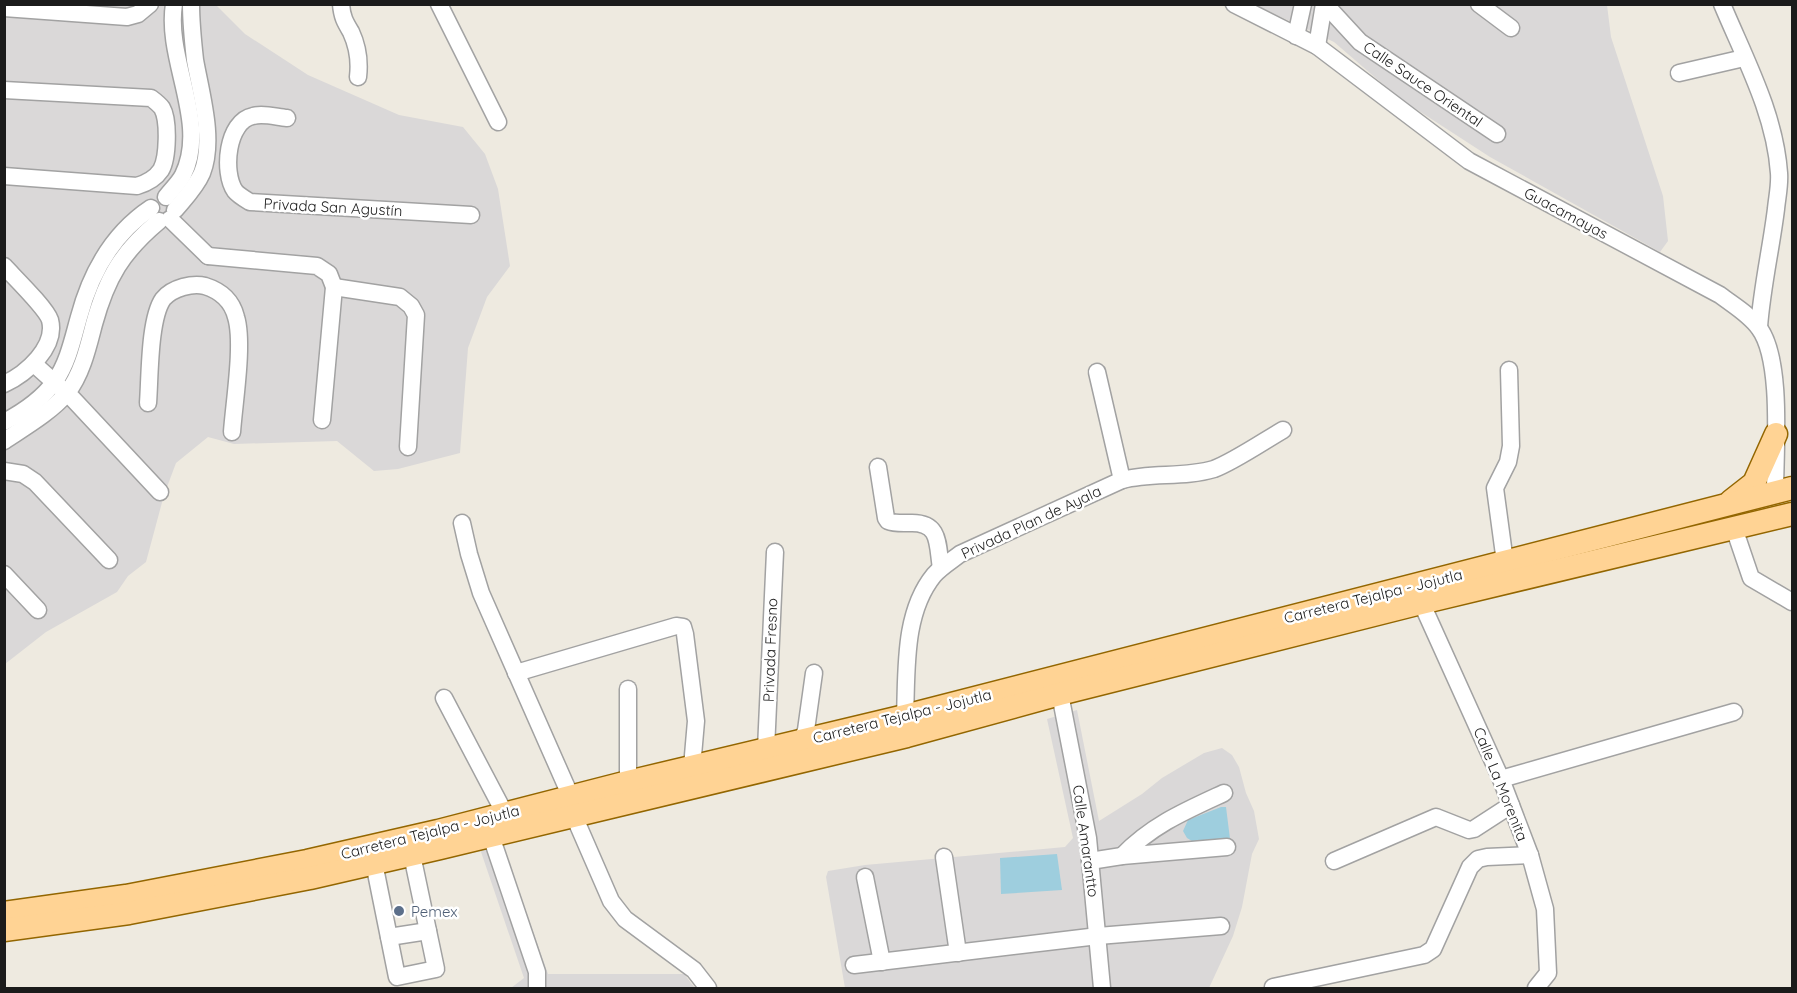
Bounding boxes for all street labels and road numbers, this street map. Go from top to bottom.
street label: Calle Sauce Oriental [1360,37,1486,131]
street label: Guacamayas [1521,183,1611,243]
street label: Privada San Agustín [263,194,403,220]
street label: Privada Plan de Ayala [958,481,1104,563]
street label: Carretera Tejalpa - Jojutla [1282,565,1464,627]
street label: Privada Fresno [759,598,781,702]
street label: Carretera Tejalpa - Jojutla [811,685,993,747]
street label: Calle La Morenita [1470,724,1532,844]
street label: Calle Amarantto [1069,784,1103,898]
street label: Carretera Tejalpa - Jojutla [339,801,521,863]

